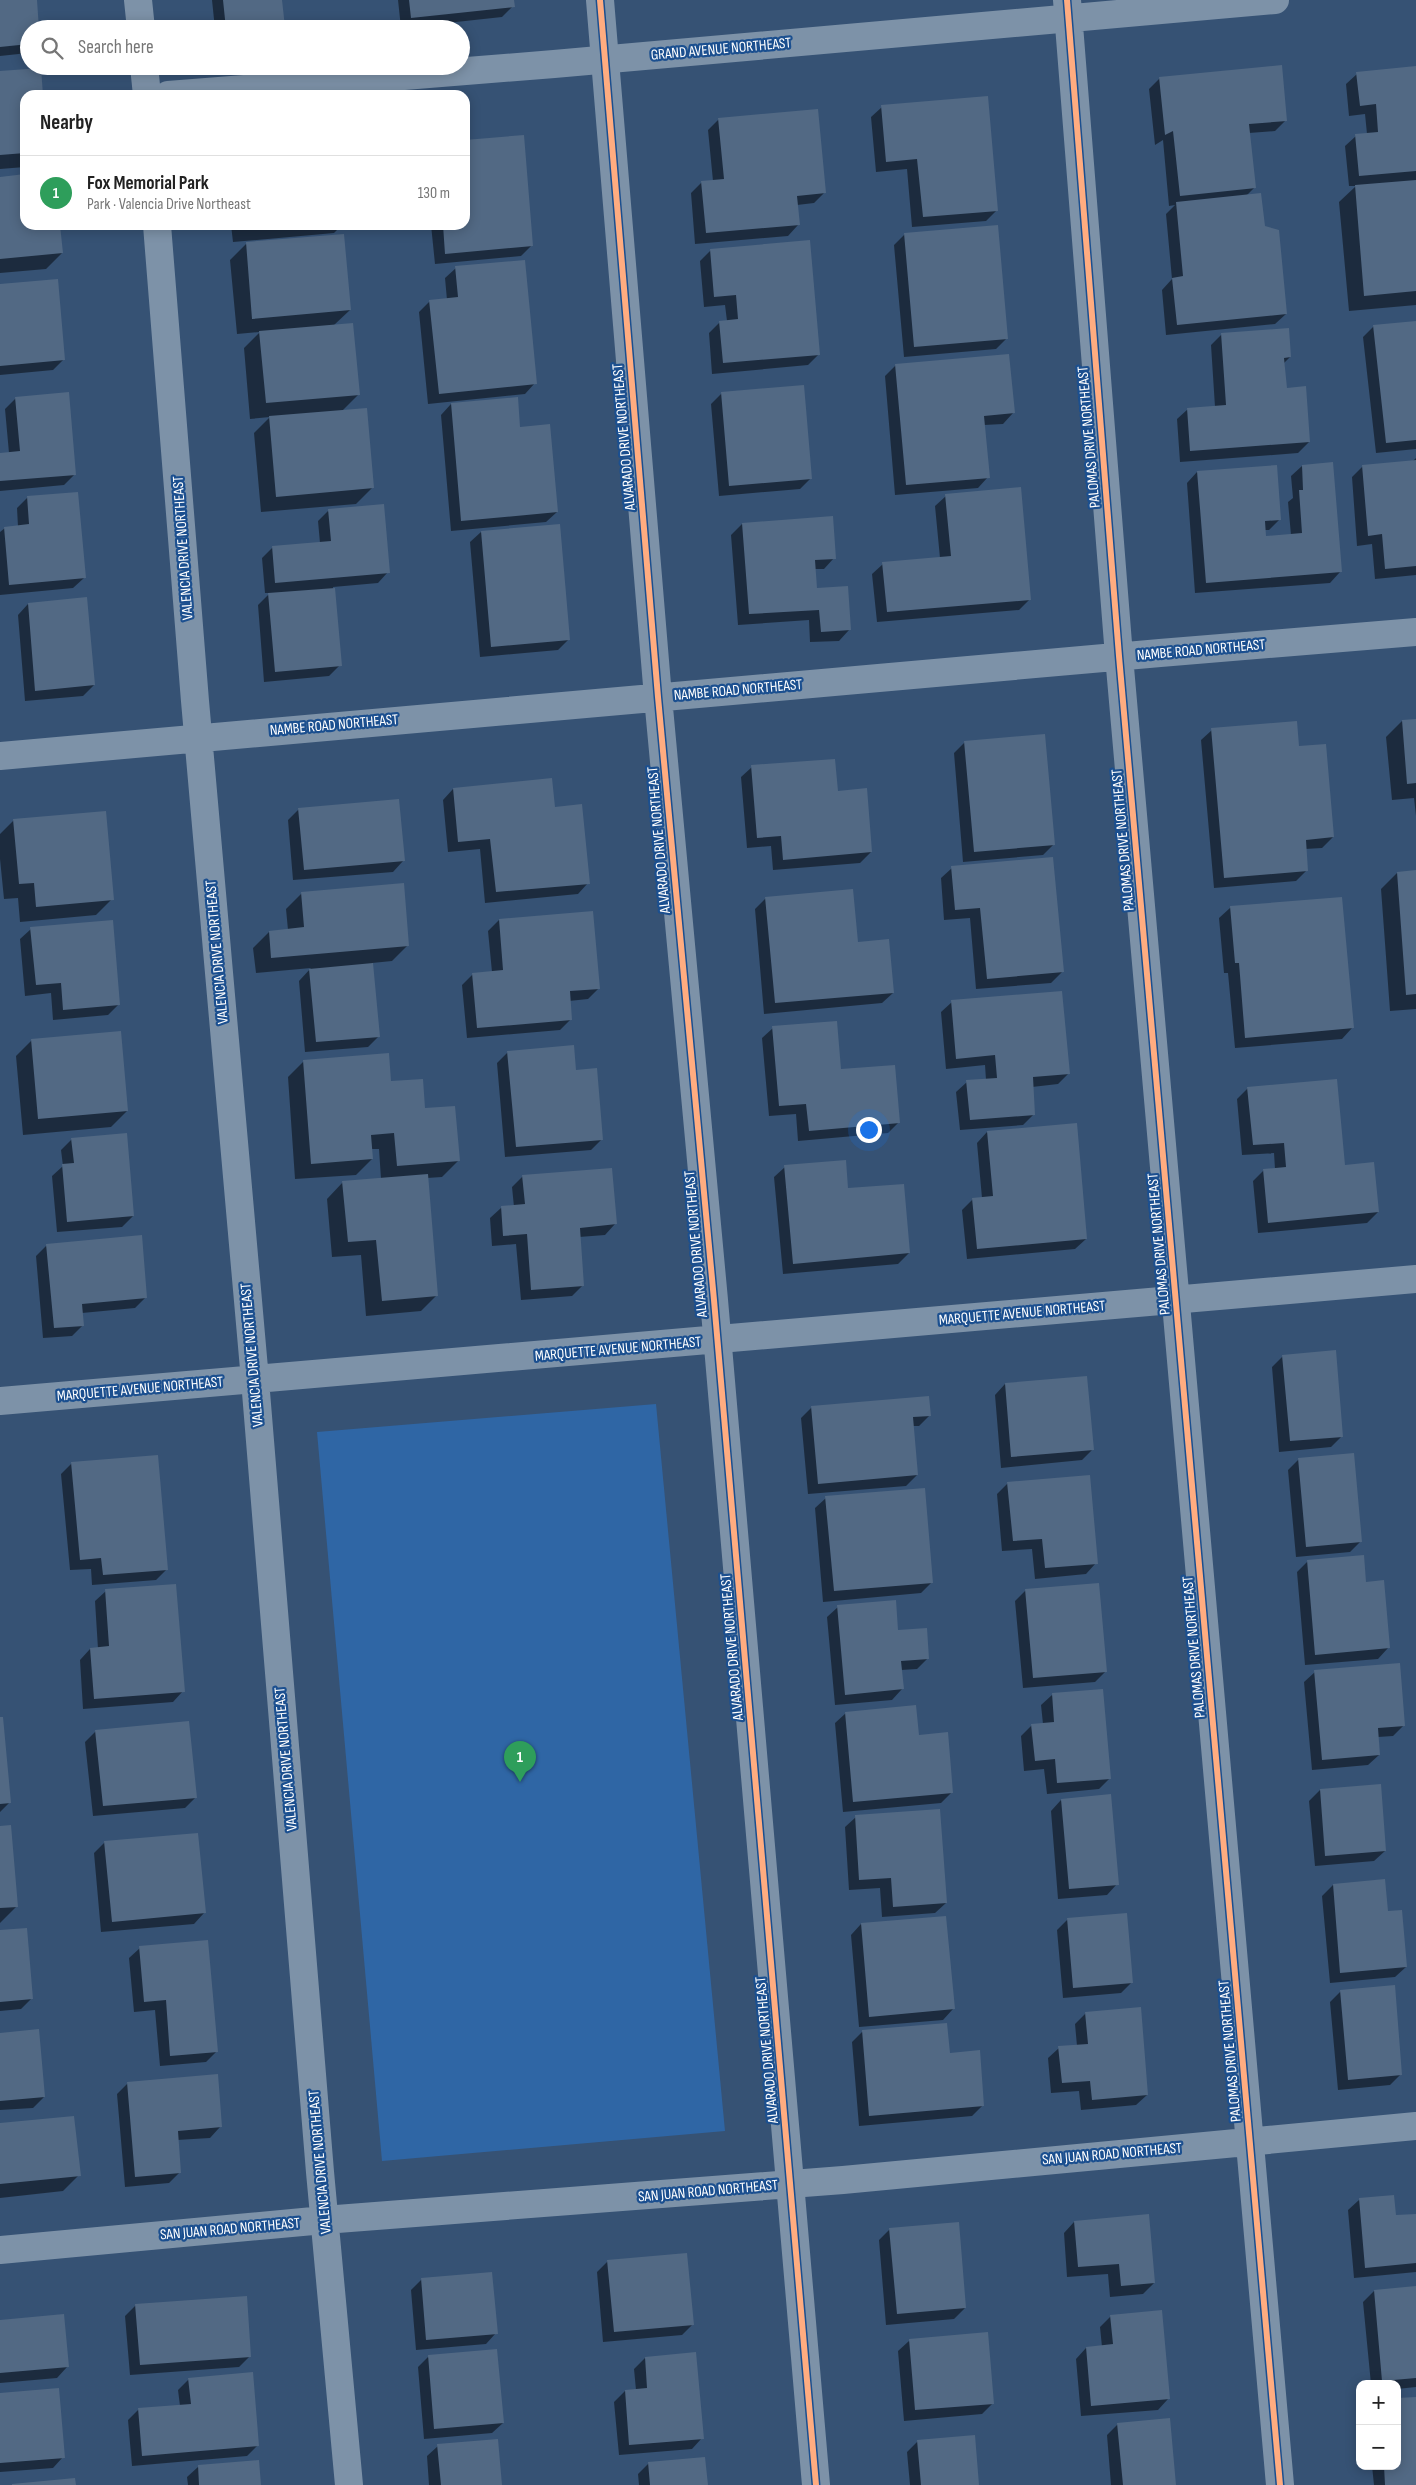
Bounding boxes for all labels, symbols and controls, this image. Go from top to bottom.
search box [20,20,470,75]
street label: GRAND AVENUE NORTHEAST [650,33,792,65]
icon: search [38,34,66,62]
text: Search here [78,36,154,59]
text: Nearby [40,110,93,135]
text: Fox Memorial Park [87,172,209,195]
text: 1 [53,184,59,203]
text: 130 m [418,184,450,203]
text: Park · Valencia Drive Northeast [87,195,251,214]
street label: ALVARADO DRIVE NORTHEAST [608,363,640,512]
street label: PALOMAS DRIVE NORTHEAST [1073,365,1105,509]
street label: VALENCIA DRIVE NORTHEAST [168,475,198,621]
street label: NAMBE ROAD NORTHEAST [1136,635,1266,665]
street label: NAMBE ROAD NORTHEAST [673,675,803,705]
street label: NAMBE ROAD NORTHEAST [269,710,399,740]
street label: ALVARADO DRIVE NORTHEAST [643,766,675,915]
street label: PALOMAS DRIVE NORTHEAST [1107,768,1139,912]
street label: VALENCIA DRIVE NORTHEAST [201,879,233,1025]
your location [856,1117,882,1143]
street label: ALVARADO DRIVE NORTHEAST [680,1170,712,1319]
street label: PALOMAS DRIVE NORTHEAST [1143,1172,1175,1316]
street label: VALENCIA DRIVE NORTHEAST [236,1282,268,1428]
street label: MARQUETTE AVENUE NORTHEAST [938,1296,1106,1330]
street label: MARQUETTE AVENUE NORTHEAST [534,1332,702,1366]
street label: MARQUETTE AVENUE NORTHEAST [56,1372,224,1406]
street label: ALVARADO DRIVE NORTHEAST [716,1573,748,1722]
street label: PALOMAS DRIVE NORTHEAST [1178,1575,1210,1719]
street label: VALENCIA DRIVE NORTHEAST [270,1686,302,1832]
pin: 1 [504,1741,536,1782]
street label: ALVARADO DRIVE NORTHEAST [751,1976,783,2125]
street label: PALOMAS DRIVE NORTHEAST [1214,1979,1246,2123]
street label: VALENCIA DRIVE NORTHEAST [304,2089,336,2235]
street label: SAN JUAN ROAD NORTHEAST [1041,2138,1183,2170]
street label: SAN JUAN ROAD NORTHEAST [637,2175,779,2207]
street label: SAN JUAN ROAD NORTHEAST [159,2213,301,2245]
map controls [1356,2380,1401,2470]
button: + [1356,2380,1401,2425]
button: − [1356,2425,1401,2470]

